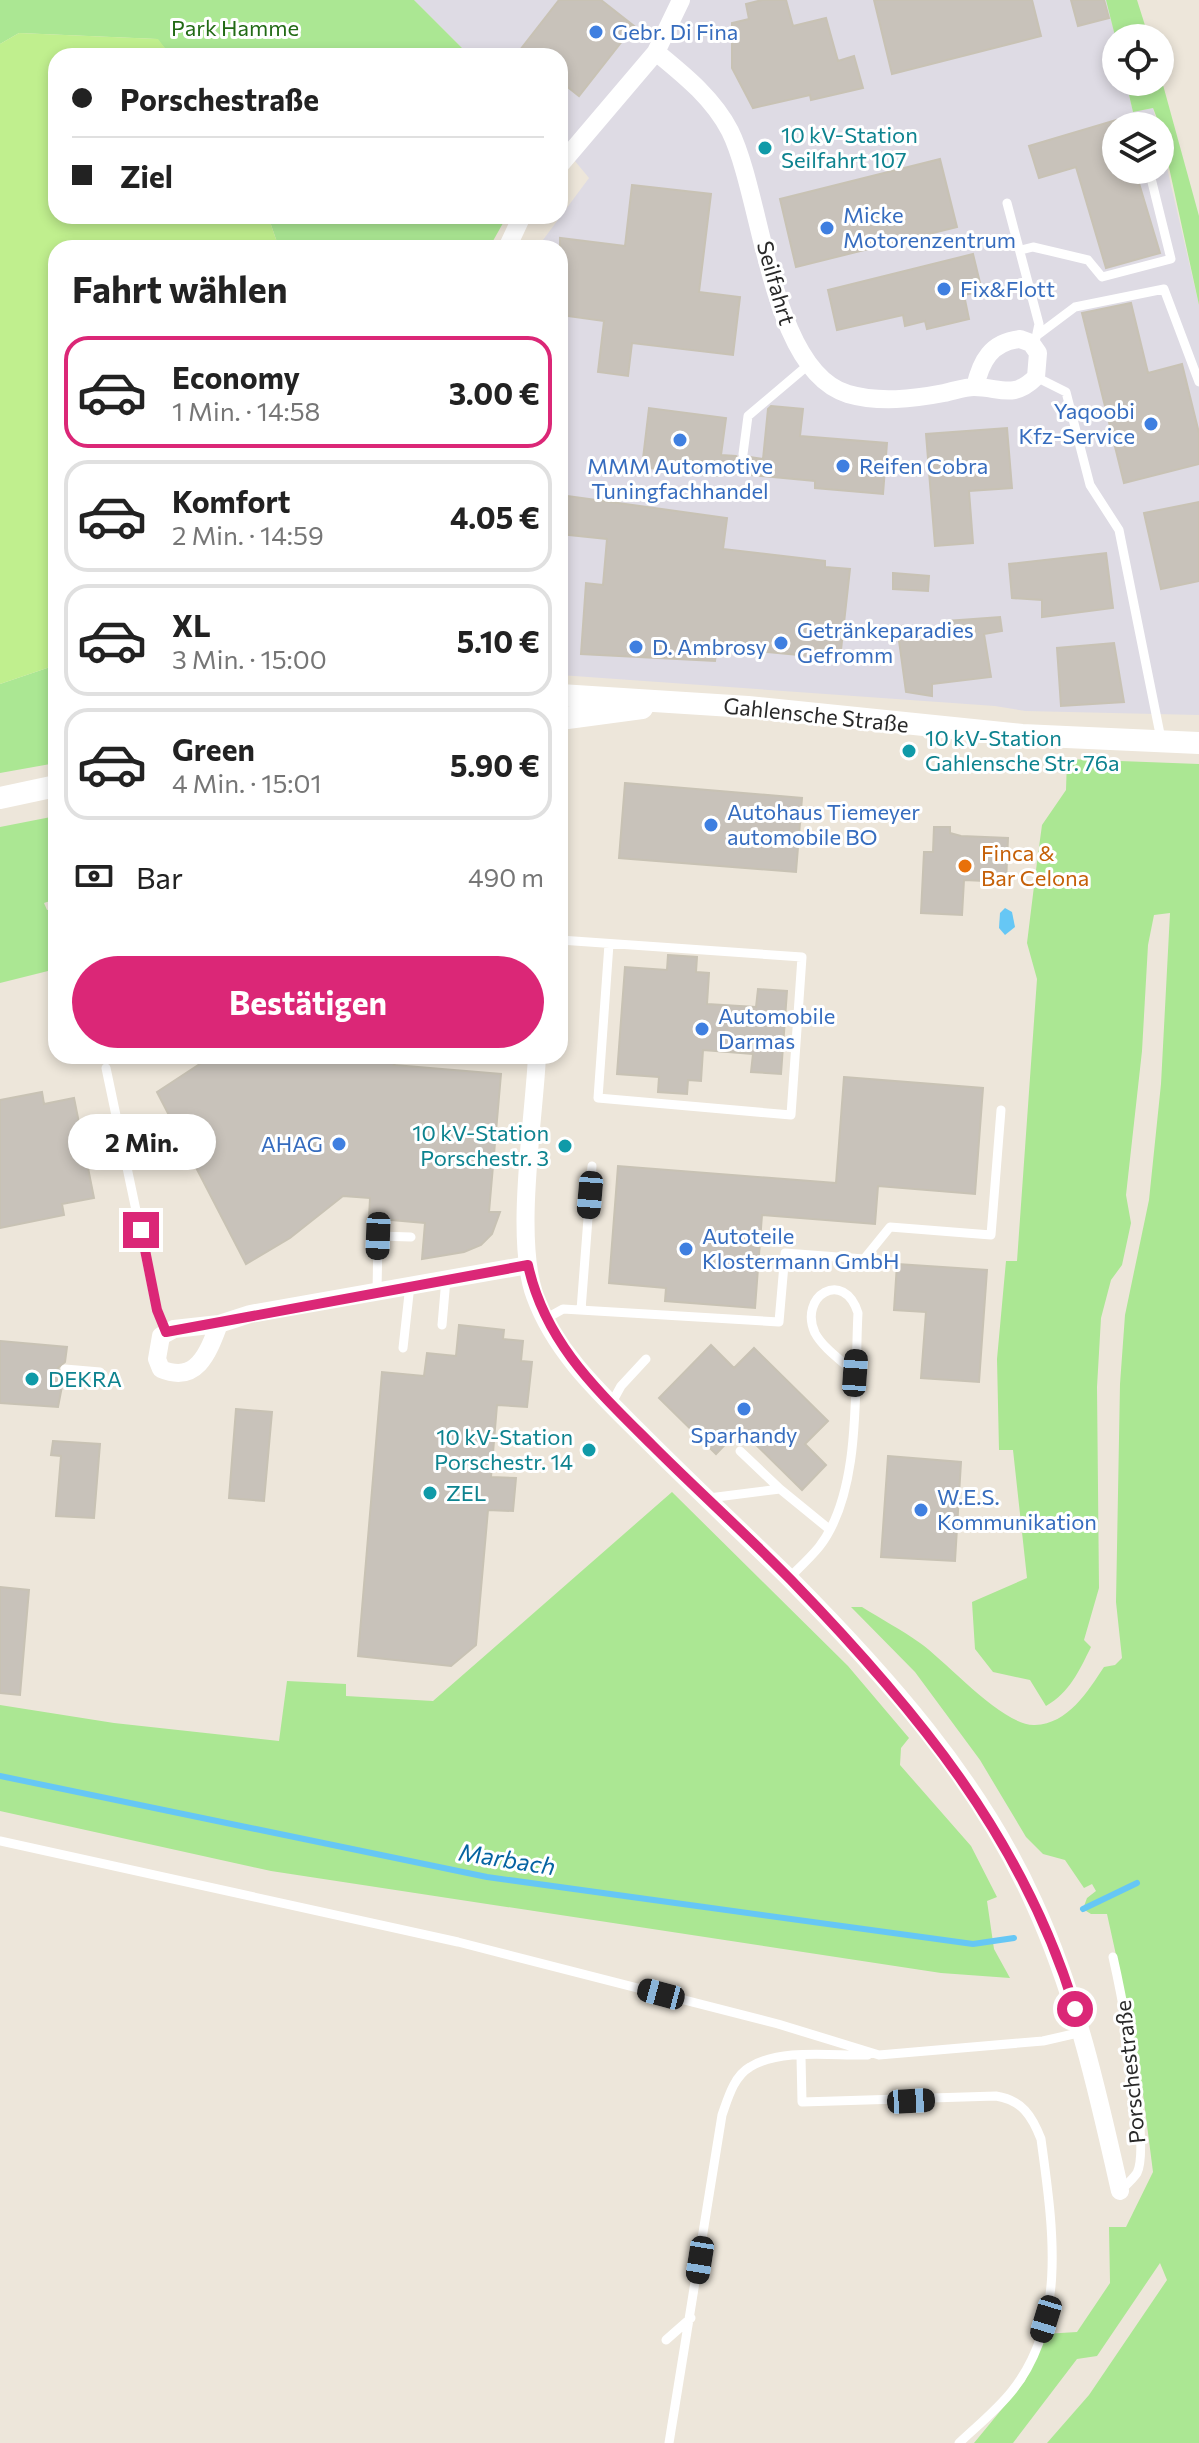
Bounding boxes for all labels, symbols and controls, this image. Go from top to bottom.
park label: Park Hamme [171,14,299,41]
place label: Gebr. Di Fina [612,18,738,45]
marker: Gebr. Di Fina [587,23,605,41]
map controls [1102,24,1174,184]
button: locate [1102,24,1174,96]
text: Porschestraße [120,80,319,117]
button: layers [1102,112,1174,184]
place label: 10 kV-Station Seilfahrt 107 [781,121,918,173]
marker: 10 kV-Station Seilfahrt 107 [756,139,774,157]
text: Ziel [120,157,173,194]
place label: Micke Motorenzentrum [843,201,1016,253]
marker: Micke Motorenzentrum [818,219,836,237]
street label: Seilfahrt [752,238,801,328]
text: Fahrt wählen [72,266,288,310]
place label: Fix&Flott [960,275,1055,302]
marker: Fix&Flott [935,280,953,298]
icon: car [76,356,148,428]
text: Economy [172,358,300,395]
text: 3.00 € [449,374,540,411]
text: 1 Min. · 14:58 [172,395,320,426]
place label: Yaqoobi Kfz-Service [1019,397,1135,449]
marker: Yaqoobi Kfz-Service [1142,415,1160,433]
marker: MMM Automotive Tuningfachhandel [671,431,689,449]
place label: MMM Automotive Tuningfachhandel [587,452,773,504]
place label: Reifen Cobra [859,452,988,479]
marker: Reifen Cobra [834,457,852,475]
icon: car [76,480,148,552]
text: Komfort [172,482,291,519]
text: 4.05 € [450,498,540,535]
text: 2 Min. · 14:59 [172,519,324,550]
icon: car [76,604,148,676]
text: XL [172,606,211,643]
place label: Getränkeparadies Gefromm [797,616,974,668]
text: 5.10 € [457,622,540,659]
place label: D. Ambrosy [652,633,767,660]
marker: Getränkeparadies Gefromm [772,634,790,652]
marker: D. Ambrosy [627,638,645,656]
text: 3 Min. · 15:00 [172,643,327,674]
street label: Gahlensche Straße [722,691,910,738]
place label: 10 kV-Station Gahlensche Str. 76a [925,724,1120,776]
icon: car [76,728,148,800]
text: Green [172,730,255,767]
marker: 10 kV-Station Gahlensche Str. 76a [900,742,918,760]
text: 5.90 € [450,746,540,783]
text: 4 Min. · 15:01 [172,767,322,798]
place label: Autohaus Tiemeyer automobile BO [727,798,920,850]
marker: Autohaus Tiemeyer automobile BO [702,816,720,834]
place label: Finca & Bar Celona [981,839,1089,891]
icon: cash [72,854,116,898]
marker: Finca & Bar Celona [956,857,974,875]
text: Bar [136,858,183,895]
text: 490 m [468,861,544,892]
button: Bestätigen [72,956,544,1048]
place label: Automobile Darmas [718,1002,835,1054]
marker: Automobile Darmas [693,1020,711,1038]
callout: 2 Min. [67,1114,215,1170]
place label: 10 kV-Station Porschestr. 3 [412,1119,549,1171]
text: 2 Min. [105,1126,179,1157]
place label: AHAG [261,1130,323,1157]
marker: AHAG [330,1135,348,1153]
marker: 10 kV-Station Porschestr. 3 [556,1137,574,1155]
car [576,1170,604,1220]
route end [123,1212,159,1248]
car [365,1212,391,1260]
place label: Autoteile Klostermann GmbH [702,1222,899,1274]
marker: Autoteile Klostermann GmbH [677,1240,695,1258]
car [841,1348,869,1398]
place label: DEKRA [48,1365,122,1392]
marker: DEKRA [23,1370,41,1388]
marker: Sparhandy [735,1400,753,1418]
place label: Sparhandy [690,1421,798,1448]
place label: 10 kV-Station Porschestr. 14 [434,1423,573,1475]
marker: 10 kV-Station Porschestr. 14 [580,1441,598,1459]
place label: ZEL [446,1479,486,1506]
place label: W.E.S. Kommunikation [937,1483,1097,1535]
marker: ZEL [421,1484,439,1502]
marker: W.E.S. Kommunikation [912,1501,930,1519]
water label: Marbach [457,1837,558,1880]
car [635,1976,687,2012]
route start [1057,1991,1093,2027]
street label: Porschestraße [1109,1999,1150,2145]
car [886,2088,936,2114]
car [684,2234,716,2286]
car [1028,2293,1064,2345]

